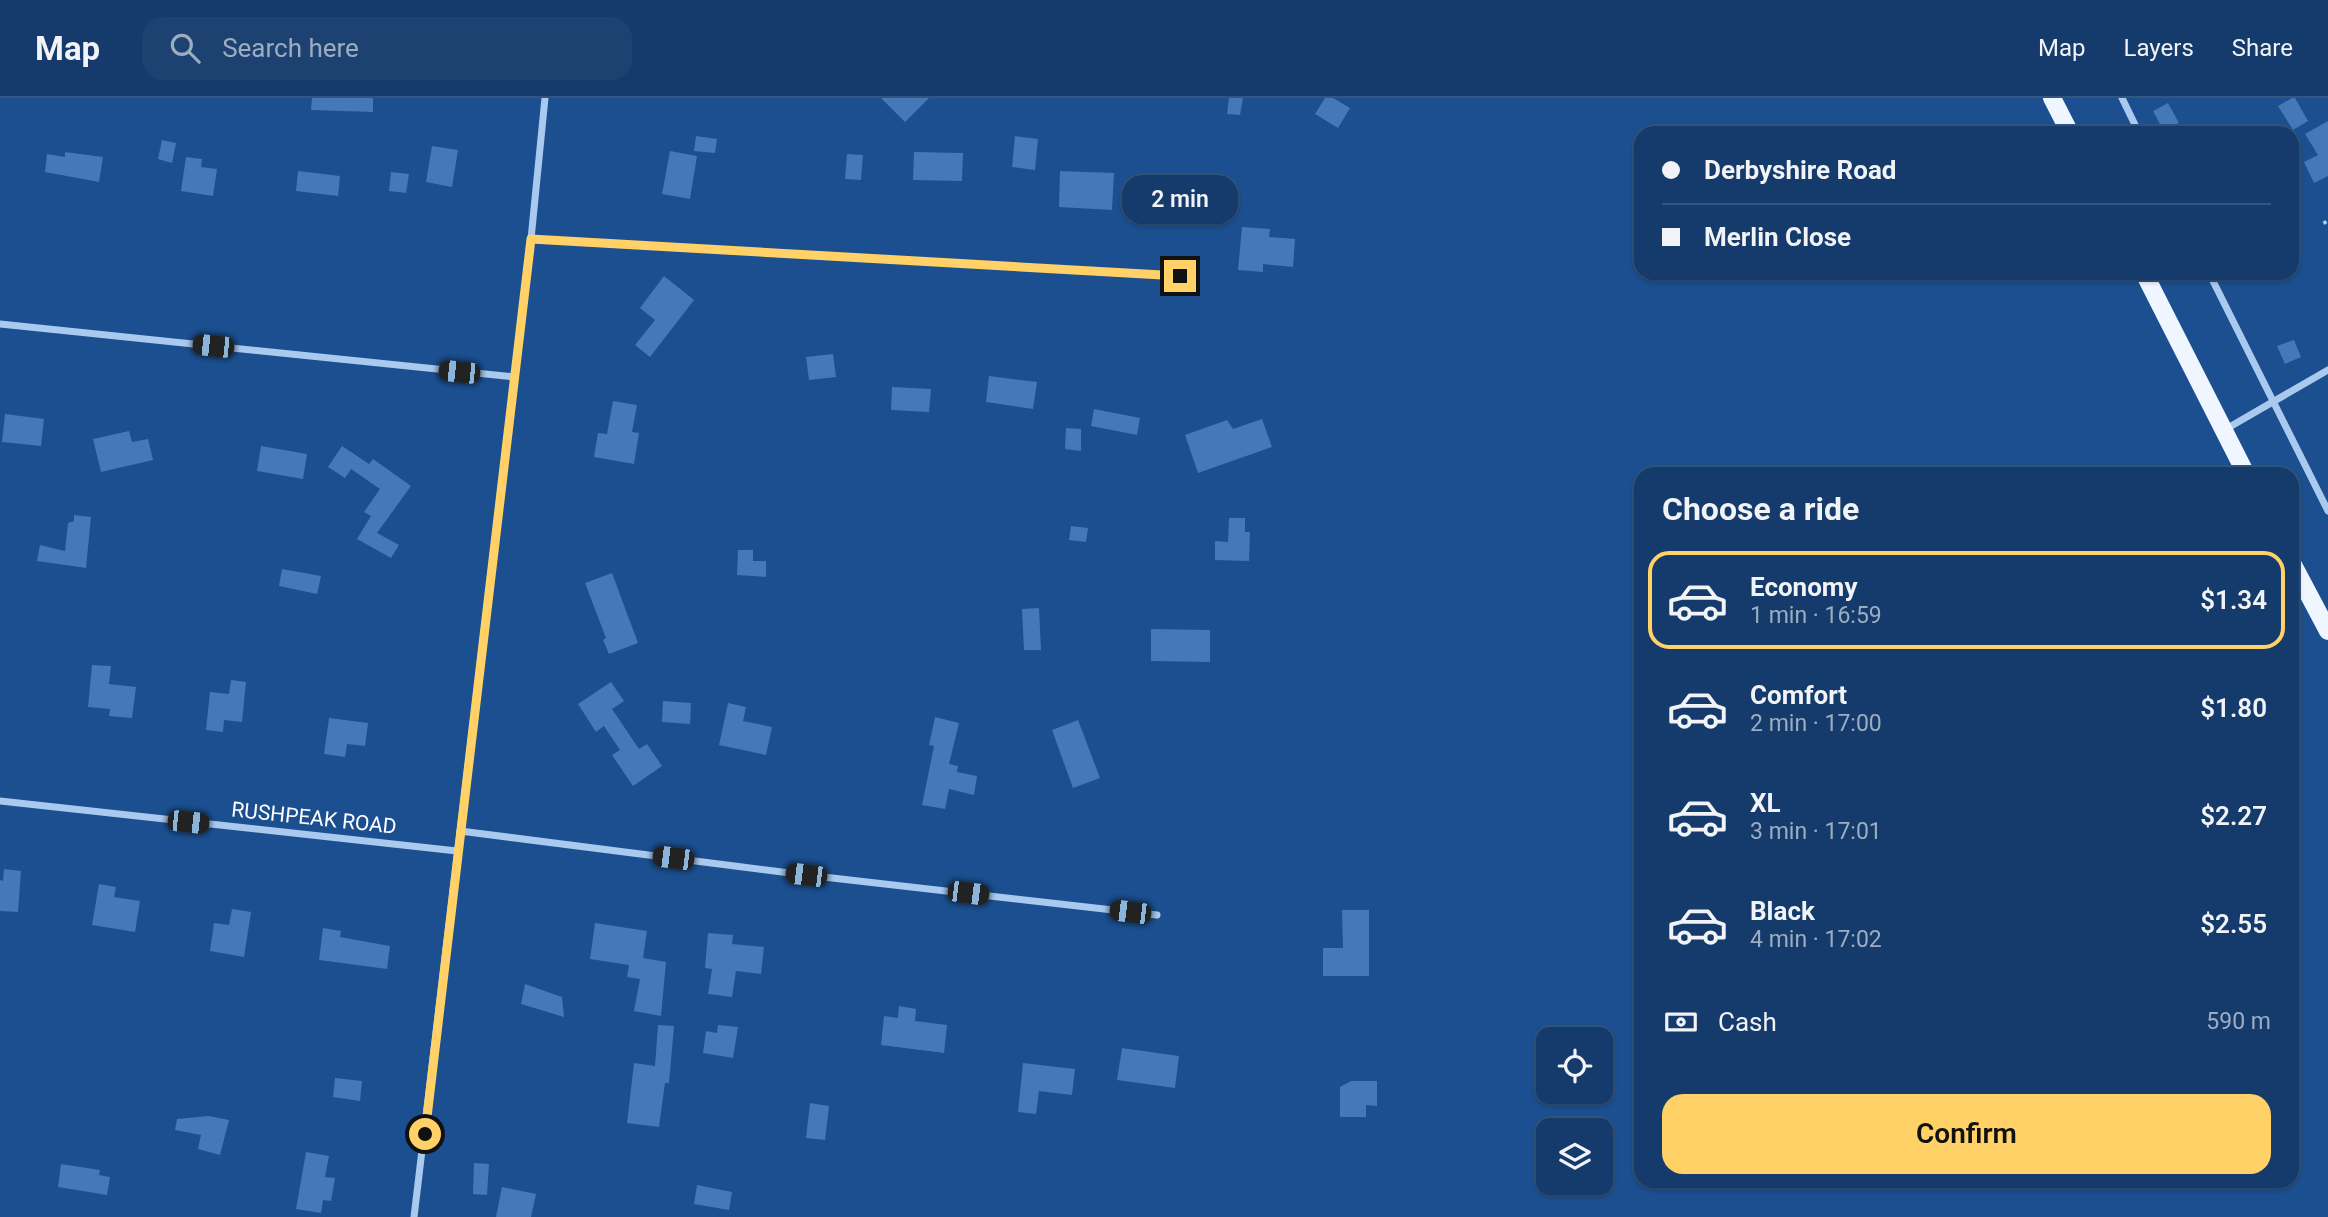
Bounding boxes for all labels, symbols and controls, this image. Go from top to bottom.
search box [142,17,632,80]
text: Map [35,29,100,68]
icon: search [166,29,204,67]
text: Search here [222,33,359,63]
text: Map [2038,34,2086,62]
text: Layers [2124,34,2194,62]
text: Share [2232,34,2293,62]
text: Derbyshire Road [1704,155,1897,185]
callout: 2 min [1122,174,1238,223]
text: 2 min [1151,186,1209,213]
text: Merlin Close [1704,222,1851,252]
route end [1164,260,1196,292]
car [192,333,235,359]
car [438,359,481,385]
text: Choose a ride [1662,490,1859,528]
icon: car [1666,569,1729,632]
text: Economy [1750,572,1857,602]
text: $1.34 [2200,585,2267,615]
text: 1 min · 16:59 [1750,602,1882,629]
icon: car [1666,677,1729,740]
text: Comfort [1750,680,1847,710]
text: $1.80 [2200,693,2267,723]
text: 2 min · 17:00 [1750,710,1882,737]
icon: car [1666,785,1729,848]
text: XL [1750,788,1781,818]
street label: RUSHPEAK ROAD [230,797,398,839]
text: $2.27 [2200,801,2267,831]
car [167,809,210,835]
text: 3 min · 17:01 [1750,818,1882,845]
car [651,845,696,871]
car [784,862,829,888]
car [946,880,991,906]
icon: car [1666,893,1729,956]
text: Black [1750,896,1815,926]
car [1108,899,1153,925]
text: $2.55 [2200,909,2267,939]
text: 4 min · 17:02 [1750,926,1882,953]
icon: cash [1662,1003,1700,1041]
text: Cash [1718,1007,1777,1037]
text: 590 m [2206,1008,2271,1035]
map controls [1536,1027,1613,1195]
button: locate [1536,1027,1613,1104]
button: Confirm [1662,1094,2271,1174]
route start [409,1118,441,1150]
button: layers [1536,1118,1613,1195]

